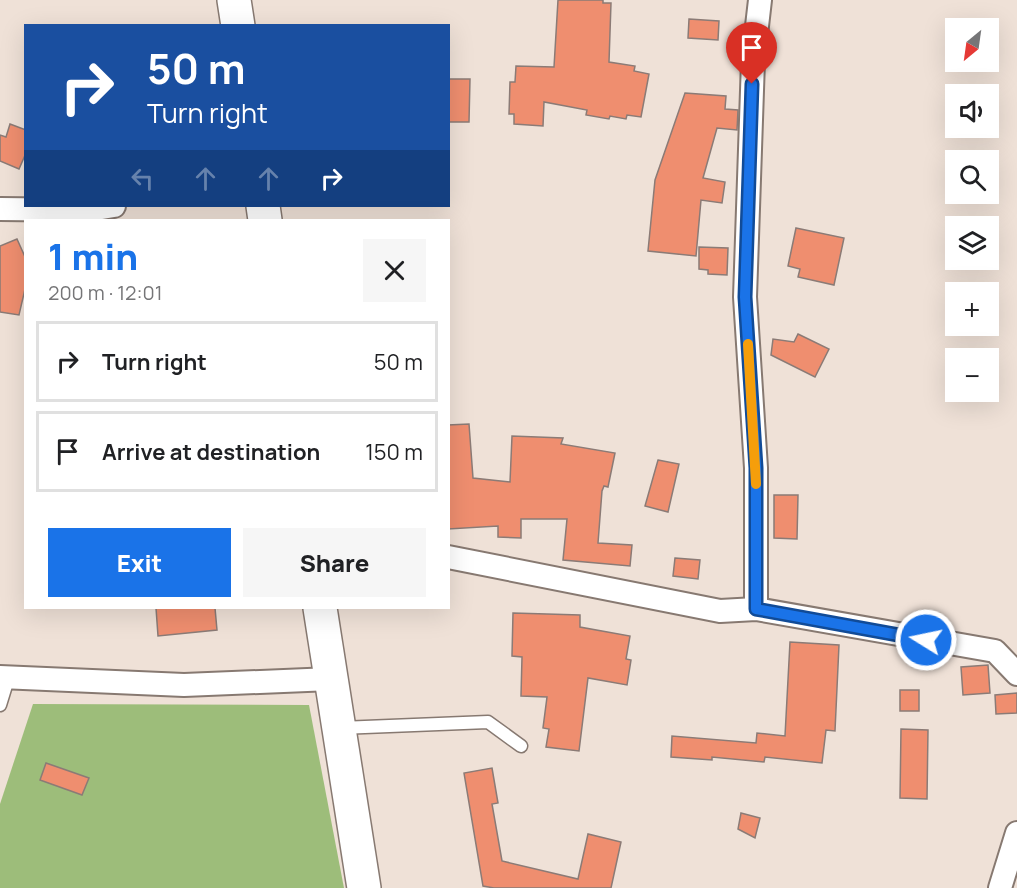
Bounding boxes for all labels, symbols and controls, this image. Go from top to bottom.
north arrow [945,18,999,72]
map controls [945,18,999,402]
pin [726,22,777,84]
icon: arrive [735,31,768,64]
text: 50 m [147,39,245,97]
icon: right [48,48,126,126]
button: sound [945,84,999,138]
text: Turn right [147,94,268,131]
button: search [945,150,999,204]
icon: left [126,162,159,195]
icon: ahead [189,162,222,195]
icon: ahead [252,162,285,195]
icon: right [315,162,348,195]
button: layers [945,216,999,270]
text: 1 min [48,232,138,281]
button: close [363,239,426,302]
text: 200 m · 12:01 [48,279,162,306]
button: + [945,282,999,336]
icon: right [51,345,84,378]
text: Turn right [102,347,207,377]
text: 50 m [374,347,423,377]
button: − [945,348,999,402]
icon: arrive [51,435,84,468]
text: Arrive at destination [102,437,320,467]
text: 150 m [365,437,423,467]
button: Exit [48,528,231,597]
button: Share [243,528,426,597]
position arrow [894,608,958,672]

